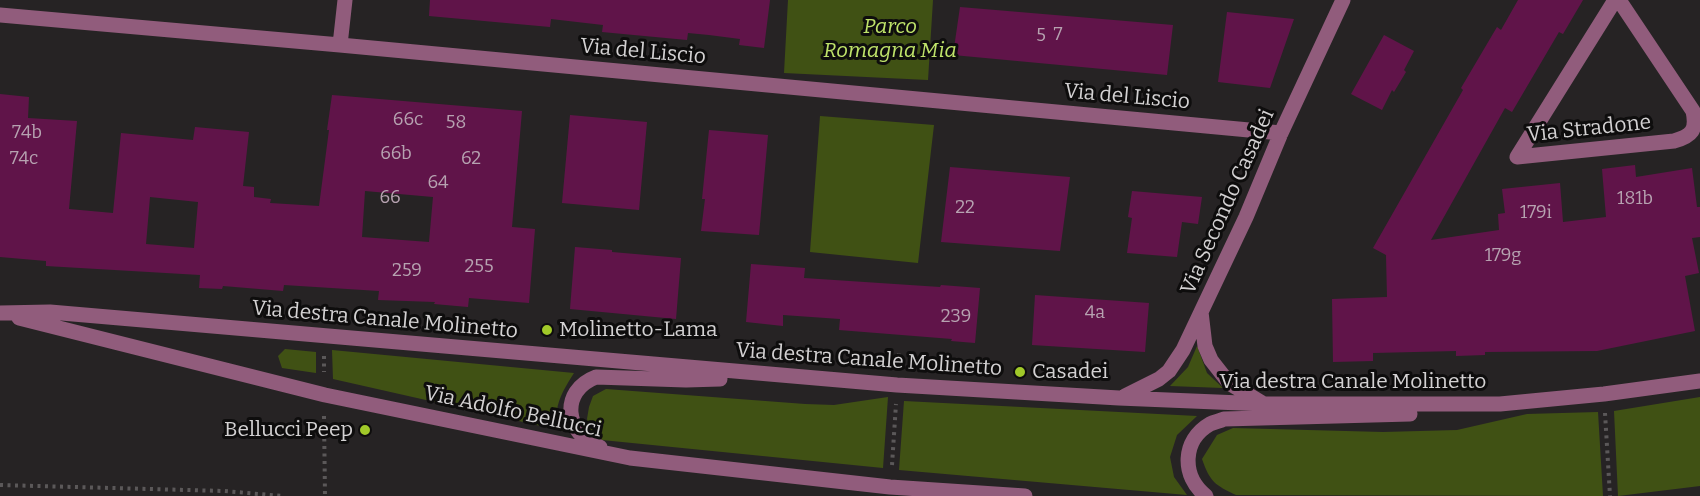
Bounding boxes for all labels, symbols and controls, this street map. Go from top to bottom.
park label: Parco Romagna Mia [823,14,957,64]
house number: 7 [1053,24,1063,46]
house number: 5 [1036,25,1046,47]
street label: Via del Liscio [579,34,707,70]
street label: Via del Liscio [1063,79,1191,115]
street label: Via Secondo Casadei [1176,106,1280,298]
house number: 66c [393,109,423,131]
street label: Via Stradone [1526,110,1652,148]
house number: 58 [446,112,466,134]
house number: 74b [12,122,42,144]
house number: 66b [380,143,412,165]
house number: 74c [10,148,38,170]
house number: 62 [461,148,481,170]
house number: 64 [427,172,449,194]
house number: 66 [379,187,401,209]
house number: 181b [1617,188,1653,210]
house number: 22 [955,197,975,219]
house number: 179i [1520,202,1552,224]
house number: 179g [1485,245,1521,267]
house number: 255 [464,256,494,278]
house number: 259 [392,260,422,282]
street label: Via destra Canale Molinetto [251,296,519,344]
house number: 4a [1085,302,1105,324]
house number: 239 [941,306,971,328]
place label: Molinetto-Lama [559,317,717,343]
marker: Molinetto-Lama [540,323,554,337]
street label: Via destra Canale Molinetto [735,338,1003,382]
place label: Casadei [1032,359,1108,385]
marker: Casadei [1013,365,1027,379]
street label: Via destra Canale Molinetto [1220,369,1486,395]
street label: Via Adolfo Bellucci [422,381,604,443]
place label: Bellucci Peep [224,417,353,443]
marker: Bellucci Peep [358,423,372,437]

